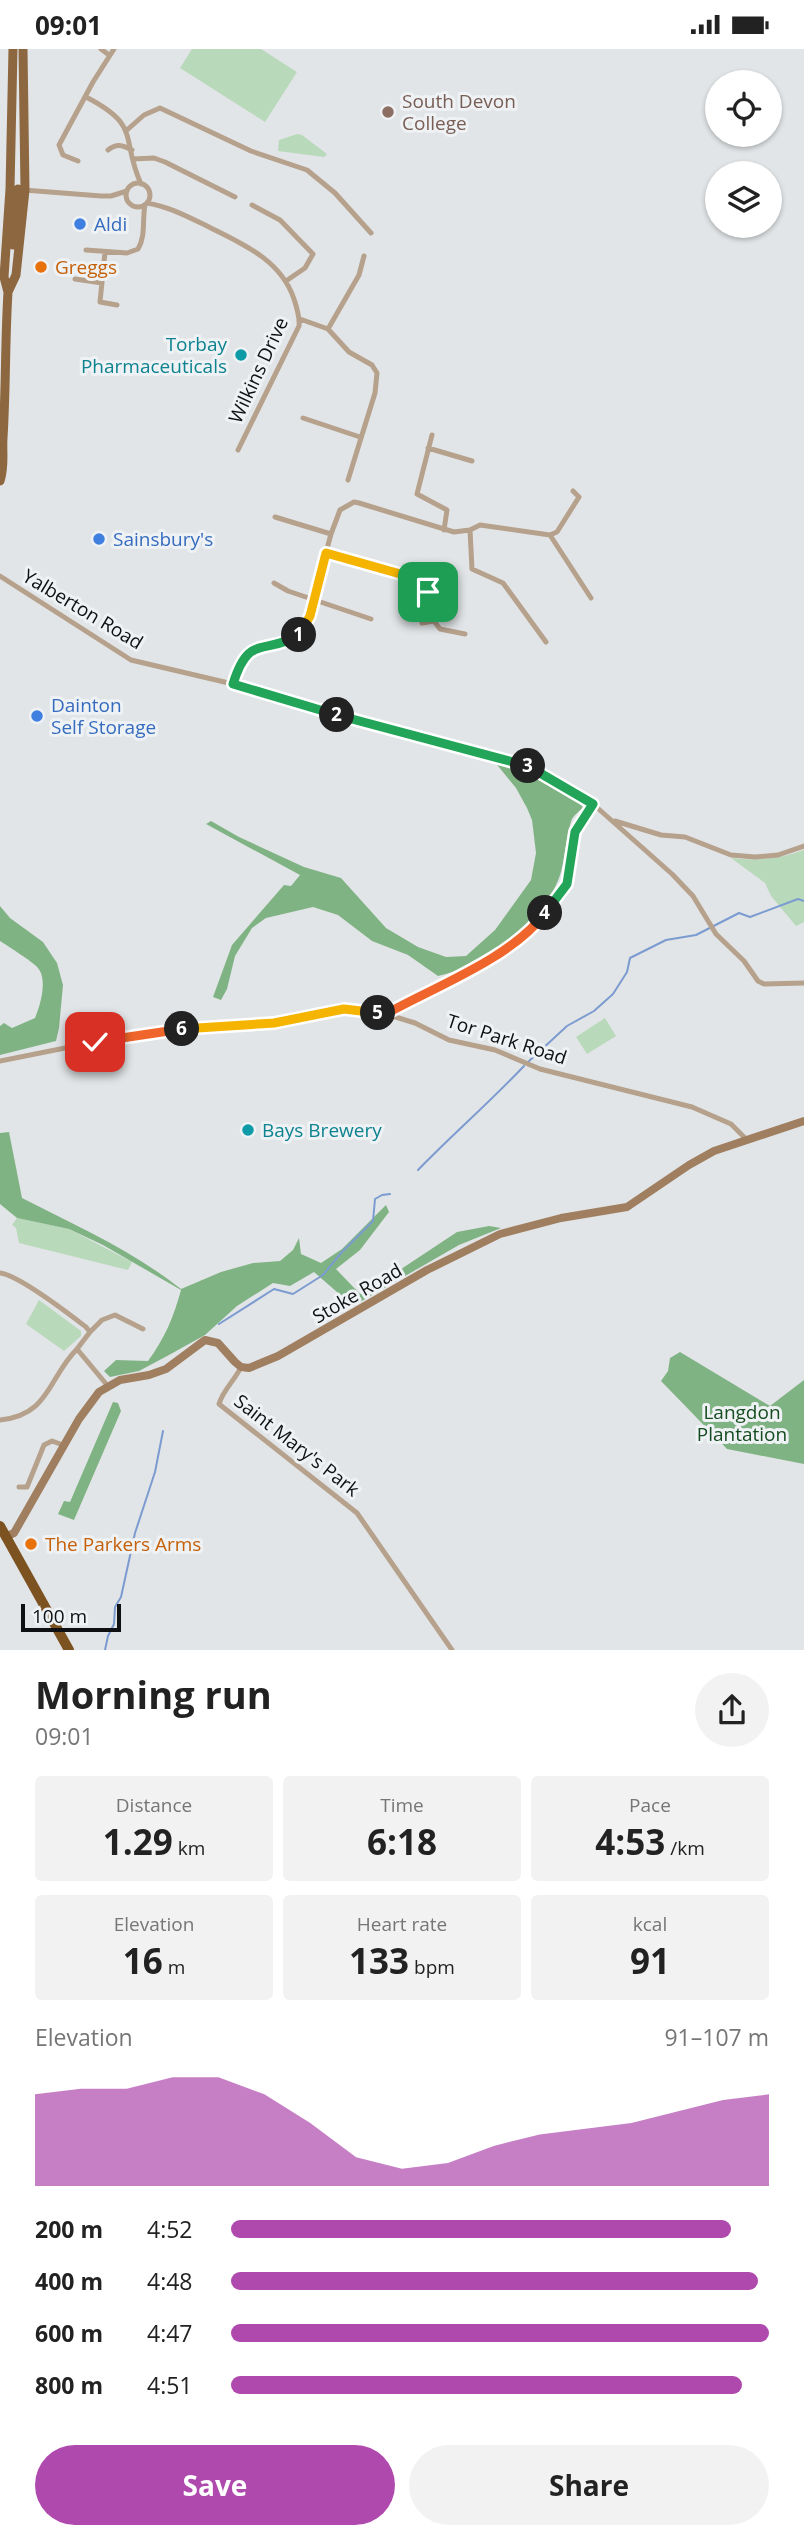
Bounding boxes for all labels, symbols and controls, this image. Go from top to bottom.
text: 09:01 [35,7,102,43]
map controls [705,70,782,238]
button: locate [705,70,782,147]
place label: South Devon College [402,88,516,136]
marker: South Devon College [380,104,396,120]
button: layers [705,161,782,238]
place label: Aldi [94,211,127,237]
marker: Aldi [72,216,88,232]
place label: Greggs [55,254,117,280]
marker: Greggs [33,259,49,275]
street label: Wilkins Drive [222,313,294,427]
place label: Torbay Pharmaceuticals [81,331,227,379]
marker: Torbay Pharmaceuticals [233,347,249,363]
place label: Sainsbury's [113,526,213,552]
marker: Sainsbury's [91,531,107,547]
pin [398,562,458,622]
street label: Yalberton Road [18,563,148,655]
icon: arrive [409,573,447,611]
pin: 1 [282,617,316,653]
text: 1 [293,621,304,647]
place label: Dainton Self Storage [51,692,156,740]
pin: 2 [320,697,354,733]
text: 2 [331,701,342,727]
marker: Dainton Self Storage [29,708,45,724]
pin: 3 [510,749,546,783]
text: 3 [522,752,533,778]
pin: 4 [528,895,562,931]
text: 4 [539,899,550,925]
pin: 5 [360,995,396,1031]
text: 5 [372,999,383,1025]
street label: Tor Park Road [444,1007,570,1071]
pin: 6 [164,1011,200,1047]
pin [65,1012,125,1072]
text: 6 [176,1015,187,1041]
icon: check [76,1023,114,1061]
place label: Bays Brewery [262,1117,382,1143]
marker: Bays Brewery [240,1122,256,1138]
street label: Stoke Road [307,1257,407,1329]
street label: Saint Mary's Park [229,1388,365,1502]
park label: Langdon Plantation [697,1399,787,1447]
place label: The Parkers Arms [45,1531,201,1557]
marker: The Parkers Arms [23,1536,39,1552]
scale bar [21,1601,121,1633]
text: 100 m [32,1603,87,1629]
text: Morning run [35,1668,272,1720]
button: share [695,1673,769,1747]
text: 09:01 [35,1720,94,1752]
text: Distance [116,1792,192,1818]
text: Time [380,1792,424,1818]
text: Pace [629,1792,671,1818]
text: 1.29 [103,1818,173,1865]
text: 6:18 [367,1818,437,1865]
text: 4:53 [595,1818,665,1865]
text: km [173,1835,205,1861]
text: /km [665,1835,705,1861]
text: Elevation [114,1911,194,1937]
text: Heart rate [357,1911,447,1937]
text: kcal [633,1911,667,1937]
text: 16 [123,1937,163,1984]
text: 133 [349,1937,409,1984]
text: 91 [630,1937,670,1984]
text: m [163,1954,185,1980]
text: bpm [409,1954,455,1980]
text: Elevation [35,2021,133,2053]
text: 91–107 m [664,2021,769,2053]
text: 200 m [35,2213,103,2245]
text: 4:52 [147,2213,193,2245]
text: 400 m [35,2265,103,2297]
text: 4:48 [147,2265,193,2297]
text: 600 m [35,2317,103,2349]
text: 4:47 [147,2317,193,2349]
text: 800 m [35,2369,103,2401]
text: 4:51 [147,2369,193,2401]
button: Save [35,2445,395,2525]
button: Share [409,2445,769,2525]

